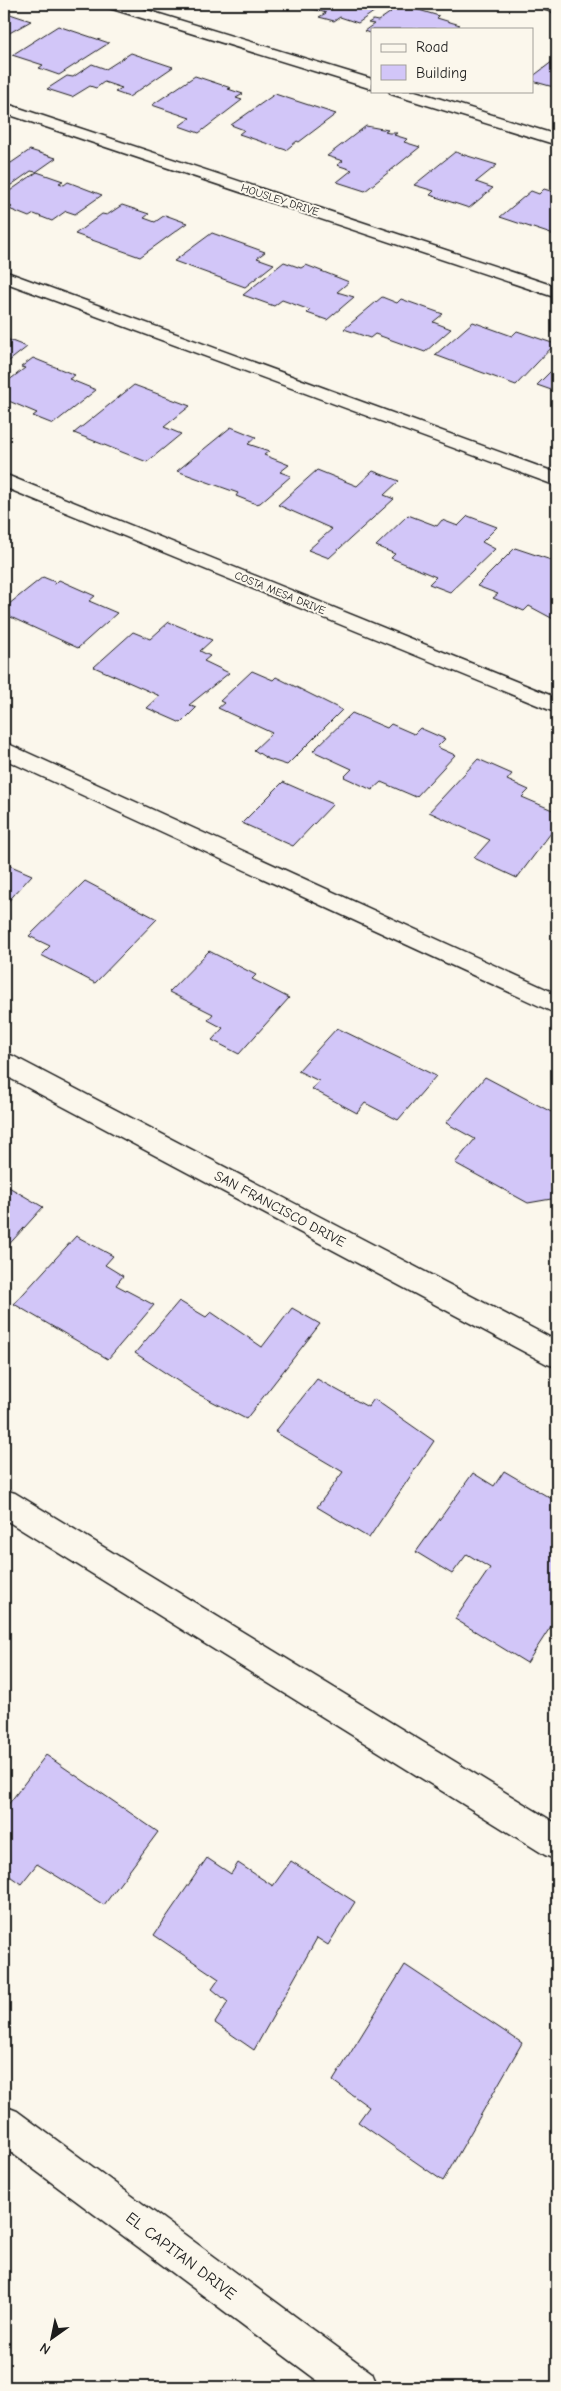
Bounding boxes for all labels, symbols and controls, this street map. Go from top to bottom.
legend [371,28,534,92]
text: Road [416,38,448,56]
text: Building [416,64,467,82]
street label: HOUSLEY DRIVE [239,181,321,219]
street label: COSTA MESA DRIVE [233,569,328,617]
street label: SAN FRANCISCO DRIVE [211,1167,349,1251]
street label: EL CAPITAN DRIVE [122,2209,240,2304]
north arrow [28,2314,78,2364]
text: N [37,2339,54,2358]

